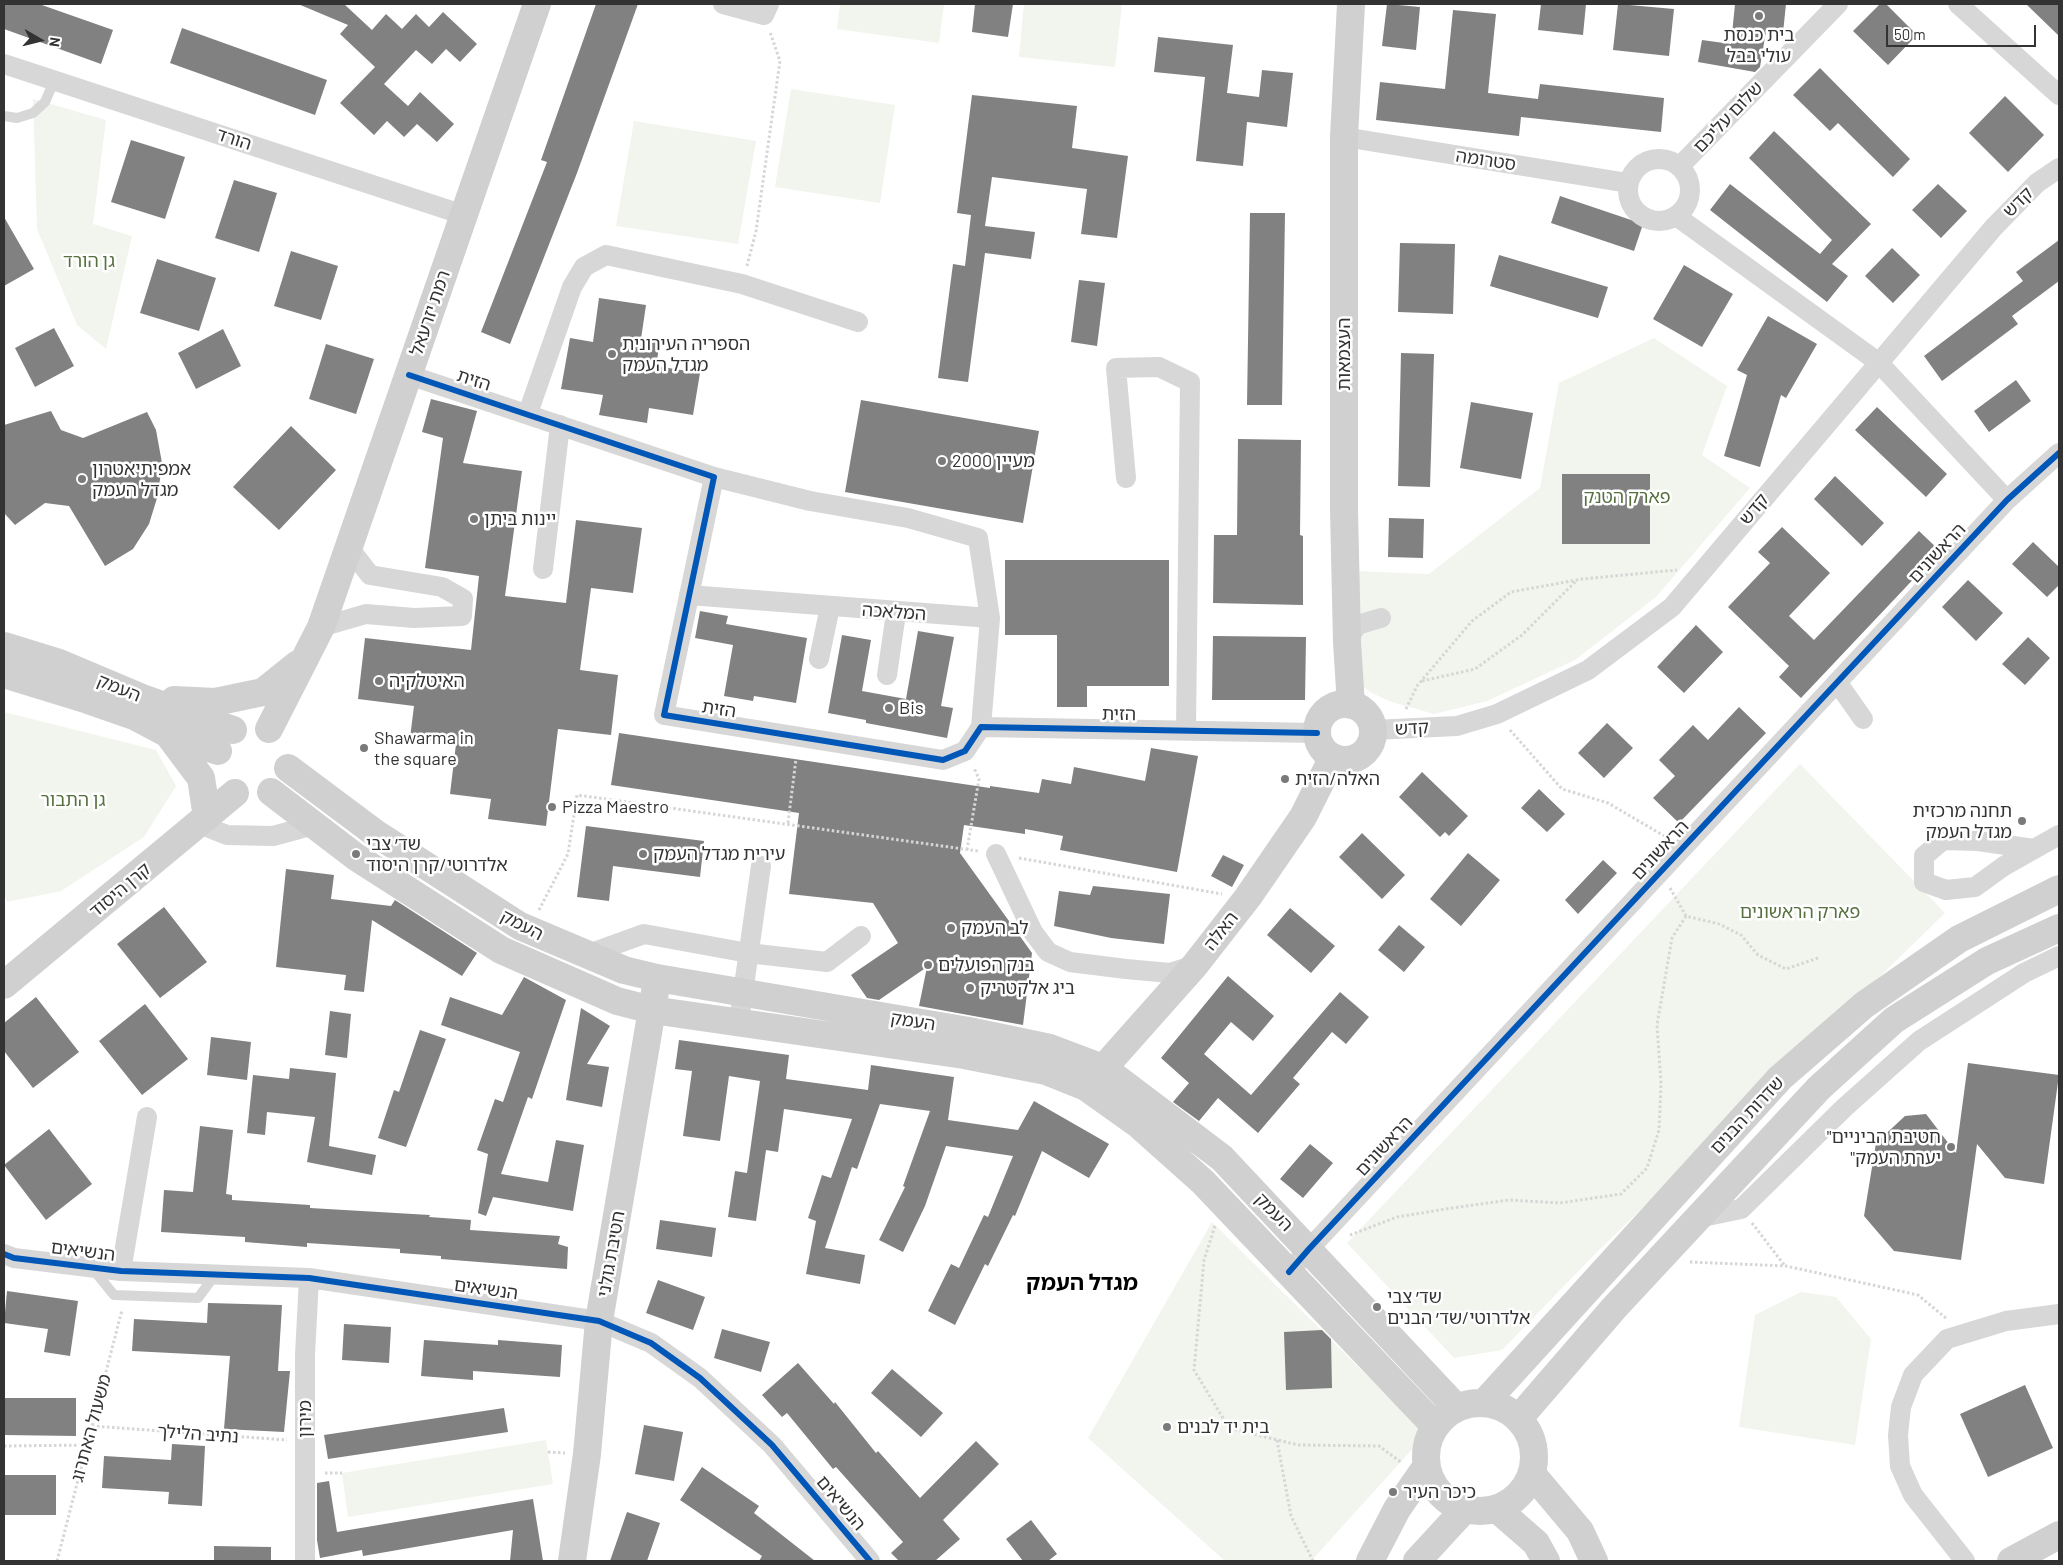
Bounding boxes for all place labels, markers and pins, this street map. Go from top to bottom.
marker: בית כנסת עולי בבל [1753,10,1765,22]
place label: בית כנסת עולי בבל [1723,24,1795,66]
place label: הספריה העירונית מגדל העמק [622,333,750,376]
marker: הספריה העירונית מגדל העמק [606,348,618,360]
place label: מעיין 2000 [952,450,1035,472]
marker: מעיין 2000 [936,455,948,467]
place label: אמפיתיאטרון מגדל העמק [92,458,191,500]
marker: אמפיתיאטרון מגדל העמק [76,473,88,485]
place label: יינות ביתן [484,508,556,530]
marker: יינות ביתן [468,513,480,525]
place label: האיטלקיה [389,670,465,692]
marker: האיטלקיה [373,675,385,687]
place label: Bis [899,697,924,719]
marker: Bis [883,702,895,714]
place label: Shawarma in the square [374,727,474,770]
marker: Shawarma in the square [358,742,370,754]
place label: האלה/הזית [1295,768,1380,790]
marker: האלה/הזית [1279,773,1291,785]
place label: Pizza Maestro [562,796,669,818]
place label: תחנה מרכזית מגדל העמק [1913,800,2012,842]
marker: Pizza Maestro [546,801,558,813]
marker: תחנה מרכזית מגדל העמק [2016,815,2028,827]
place label: שד׳ צבי אלדרוטי/קרן היסוד [366,833,508,876]
place label: עירית מגדל העמק [653,843,785,865]
marker: שד׳ צבי אלדרוטי/קרן היסוד [350,848,362,860]
marker: עירית מגדל העמק [637,848,649,860]
place label: לב העמק [961,917,1029,939]
marker: לב העמק [945,922,957,934]
place label: בנק הפועלים [938,954,1035,976]
marker: בנק הפועלים [922,959,934,971]
place label: ביג אלקטריק [980,977,1075,999]
marker: ביג אלקטריק [964,982,976,994]
place label: "חטיבת הביניים "יערת העמק [1827,1126,1941,1168]
marker: "חטיבת הביניים "יערת העמק [1945,1141,1957,1153]
place label: שד׳ צבי אלדרוטי/שד׳ הבנים [1387,1286,1530,1328]
marker: שד׳ צבי אלדרוטי/שד׳ הבנים [1371,1301,1383,1313]
place label: בית יד לבנים [1177,1416,1269,1438]
marker: בית יד לבנים [1161,1421,1173,1433]
place label: כיכר העיר [1403,1481,1476,1503]
marker: כיכר העיר [1387,1486,1399,1498]

